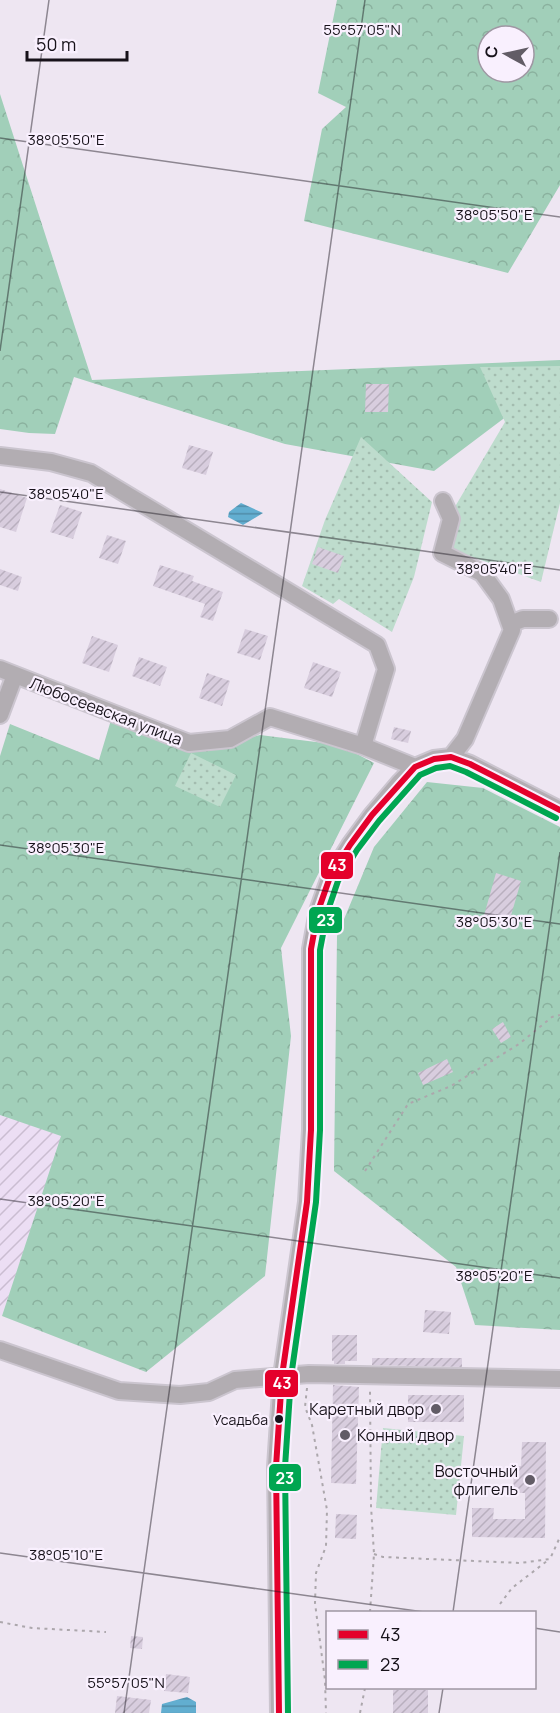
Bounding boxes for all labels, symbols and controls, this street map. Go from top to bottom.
text: 55°57'05"N [323,19,401,40]
scale bar [27,24,128,62]
north arrow [476,24,536,84]
text: 50 m [36,32,76,56]
text: С [479,44,503,59]
text: 38°05'50"E [27,129,105,150]
text: 38°05'50"E [455,204,533,225]
text: 38°05'40"E [28,483,104,504]
text: 38°05'40"E [456,558,532,579]
street label: Любосеевская улица [27,672,185,750]
text: 38°05'30"E [28,837,104,858]
line badge: 43 [320,851,354,880]
text: 43 [327,854,347,876]
line badge: 23 [308,906,343,934]
text: 23 [317,909,335,931]
text: 38°05'30"E [456,911,532,932]
text: 38°05'20"E [28,1190,104,1211]
text: 38°05'20"E [456,1265,532,1286]
line badge: 43 [264,1369,299,1398]
text: 43 [272,1372,292,1394]
place label: Каретный двор [309,1398,424,1420]
marker: Каретный двор [429,1402,443,1416]
place label: Усадьба [213,1410,268,1429]
marker: Усадьба [273,1413,285,1425]
place label: Конный двор [357,1424,454,1446]
marker: Конный двор [338,1428,352,1442]
place label: Восточный флигель [435,1460,518,1500]
line badge: 23 [268,1463,302,1492]
text: 23 [276,1467,294,1489]
marker: Восточный флигель [523,1473,537,1487]
text: 38°05'10"E [29,1544,103,1565]
legend [326,1611,536,1689]
text: 43 [380,1622,401,1646]
text: 23 [380,1652,400,1676]
text: 55°57'05"N [87,1672,165,1693]

